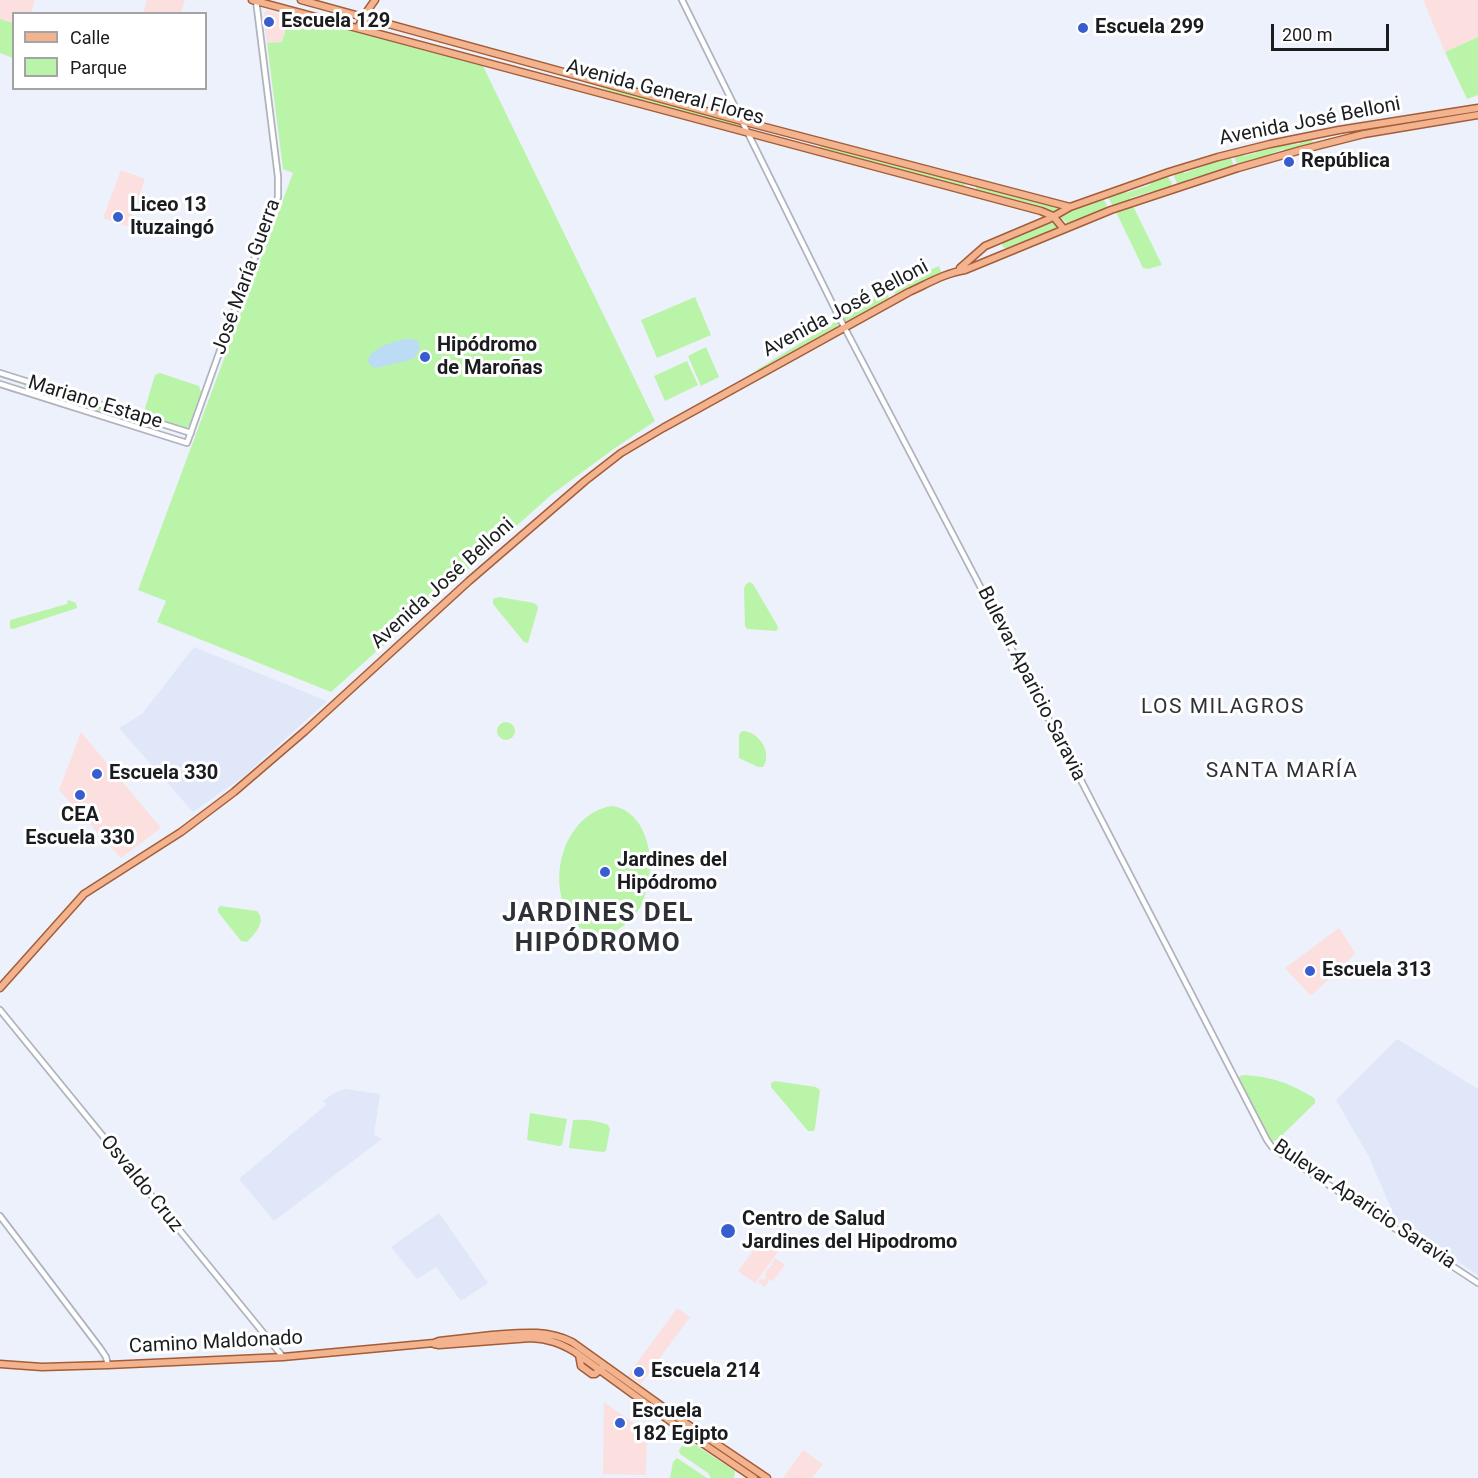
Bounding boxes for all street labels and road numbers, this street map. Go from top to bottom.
street label: Avenida General Flores [564,55,766,131]
street label: Avenida José Belloni [1217,93,1403,151]
street label: José María Guerra [208,196,286,358]
street label: Avenida José Belloni [759,255,933,363]
street label: Mariano Estape [25,371,165,435]
street label: Avenida José Belloni [367,513,519,655]
street label: Bulevar Aparicio Saravia [972,583,1090,785]
street label: Osvaldo Cruz [95,1131,187,1237]
street label: Bulevar Aparicio Saravia [1268,1135,1460,1275]
street label: Camino Maldonado [128,1326,304,1360]

